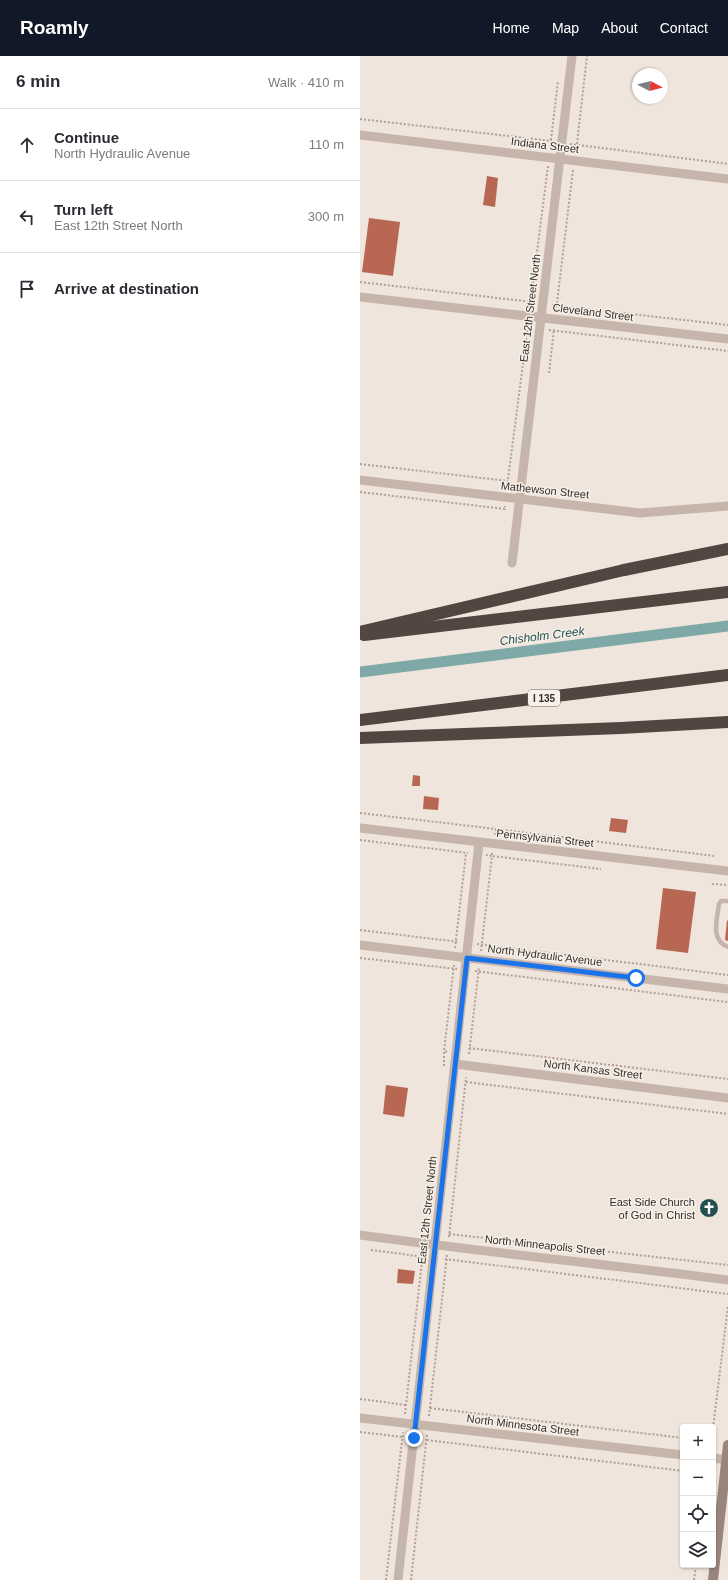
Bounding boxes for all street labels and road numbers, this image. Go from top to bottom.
street label: Indiana Street [510,135,580,155]
street label: East 12th Street North [517,253,543,363]
street label: Cleveland Street [552,301,634,323]
street label: Mathewson Street [500,479,590,501]
road number: I 135 [528,690,560,706]
street label: Pennsylvania Street [496,827,594,849]
street label: North Hydraulic Avenue [487,942,603,968]
street label: North Kansas Street [543,1057,643,1081]
street label: East 12th Street North [415,1155,439,1265]
street label: North Minneapolis Street [484,1233,606,1257]
street label: North Minnesota Street [466,1412,580,1438]

